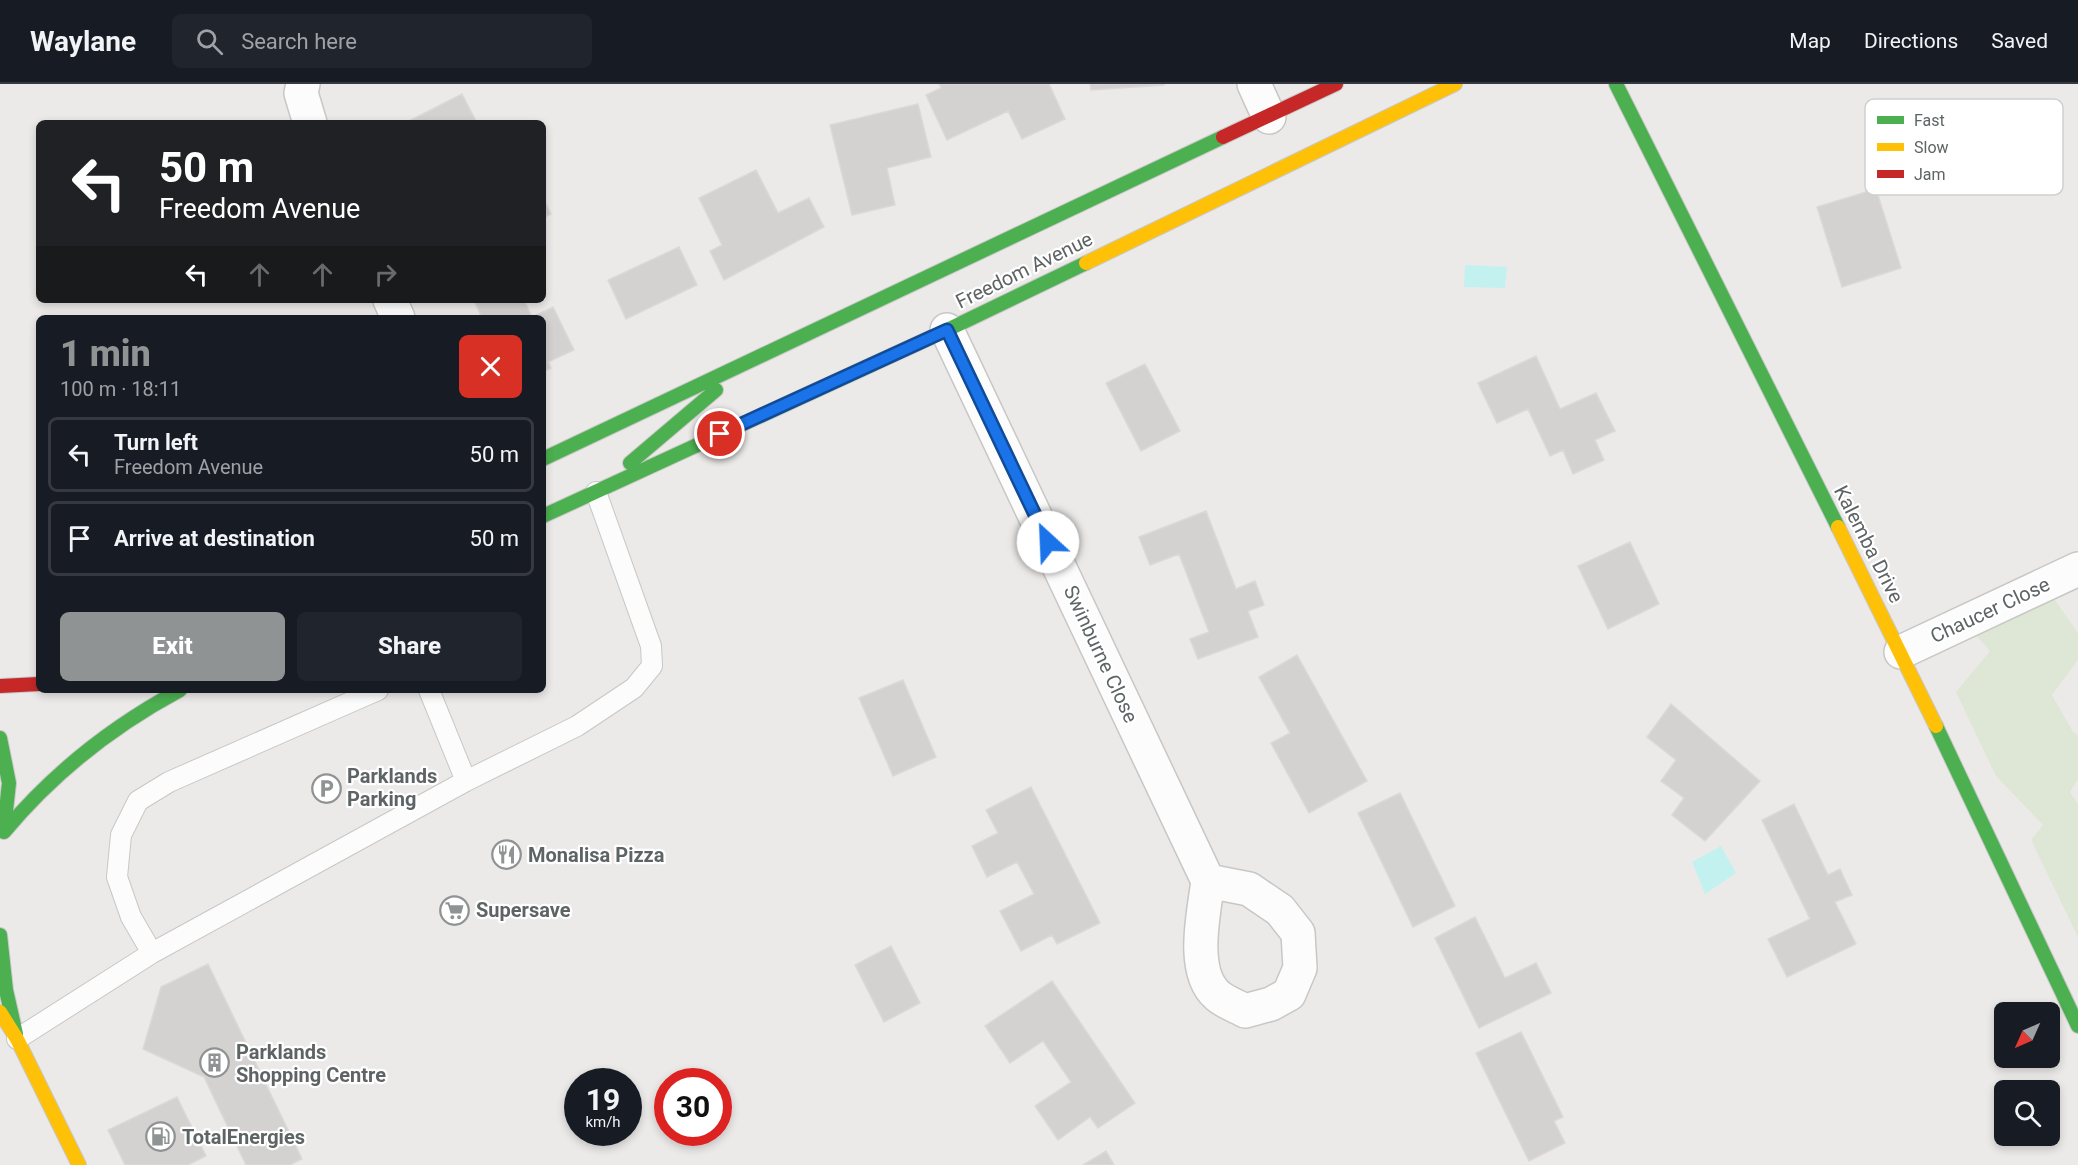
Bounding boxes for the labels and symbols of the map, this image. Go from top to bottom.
legend [1865,99,2063,195]
text: Fast [1914,111,1945,130]
text: Slow [1914,138,1949,157]
text: Jam [1914,165,1946,184]
street label: Freedom Avenue [952,227,1096,313]
pin [694,408,745,459]
street label: Kalemba Drive [1829,481,1909,607]
position arrow [1016,510,1080,574]
street label: Chaucer Close [1926,572,2054,648]
street label: Swinburne Close [1059,582,1143,726]
place label: Parklands Parking [347,764,437,811]
parking icon: Parklands Parking [310,772,342,804]
restaurant icon: Monalisa Pizza [491,839,523,871]
place label: Monalisa Pizza [528,843,665,867]
supermarket icon: Supersave [439,894,471,926]
place label: Supersave [476,898,571,922]
north arrow [1994,1002,2060,1068]
place label: Parklands Shopping Centre [236,1040,386,1087]
building icon: Parklands Shopping Centre [199,1047,231,1079]
speed limit sign: 30 [654,1068,732,1146]
fuel station icon: TotalEnergies [145,1121,177,1153]
place label: TotalEnergies [182,1125,305,1149]

